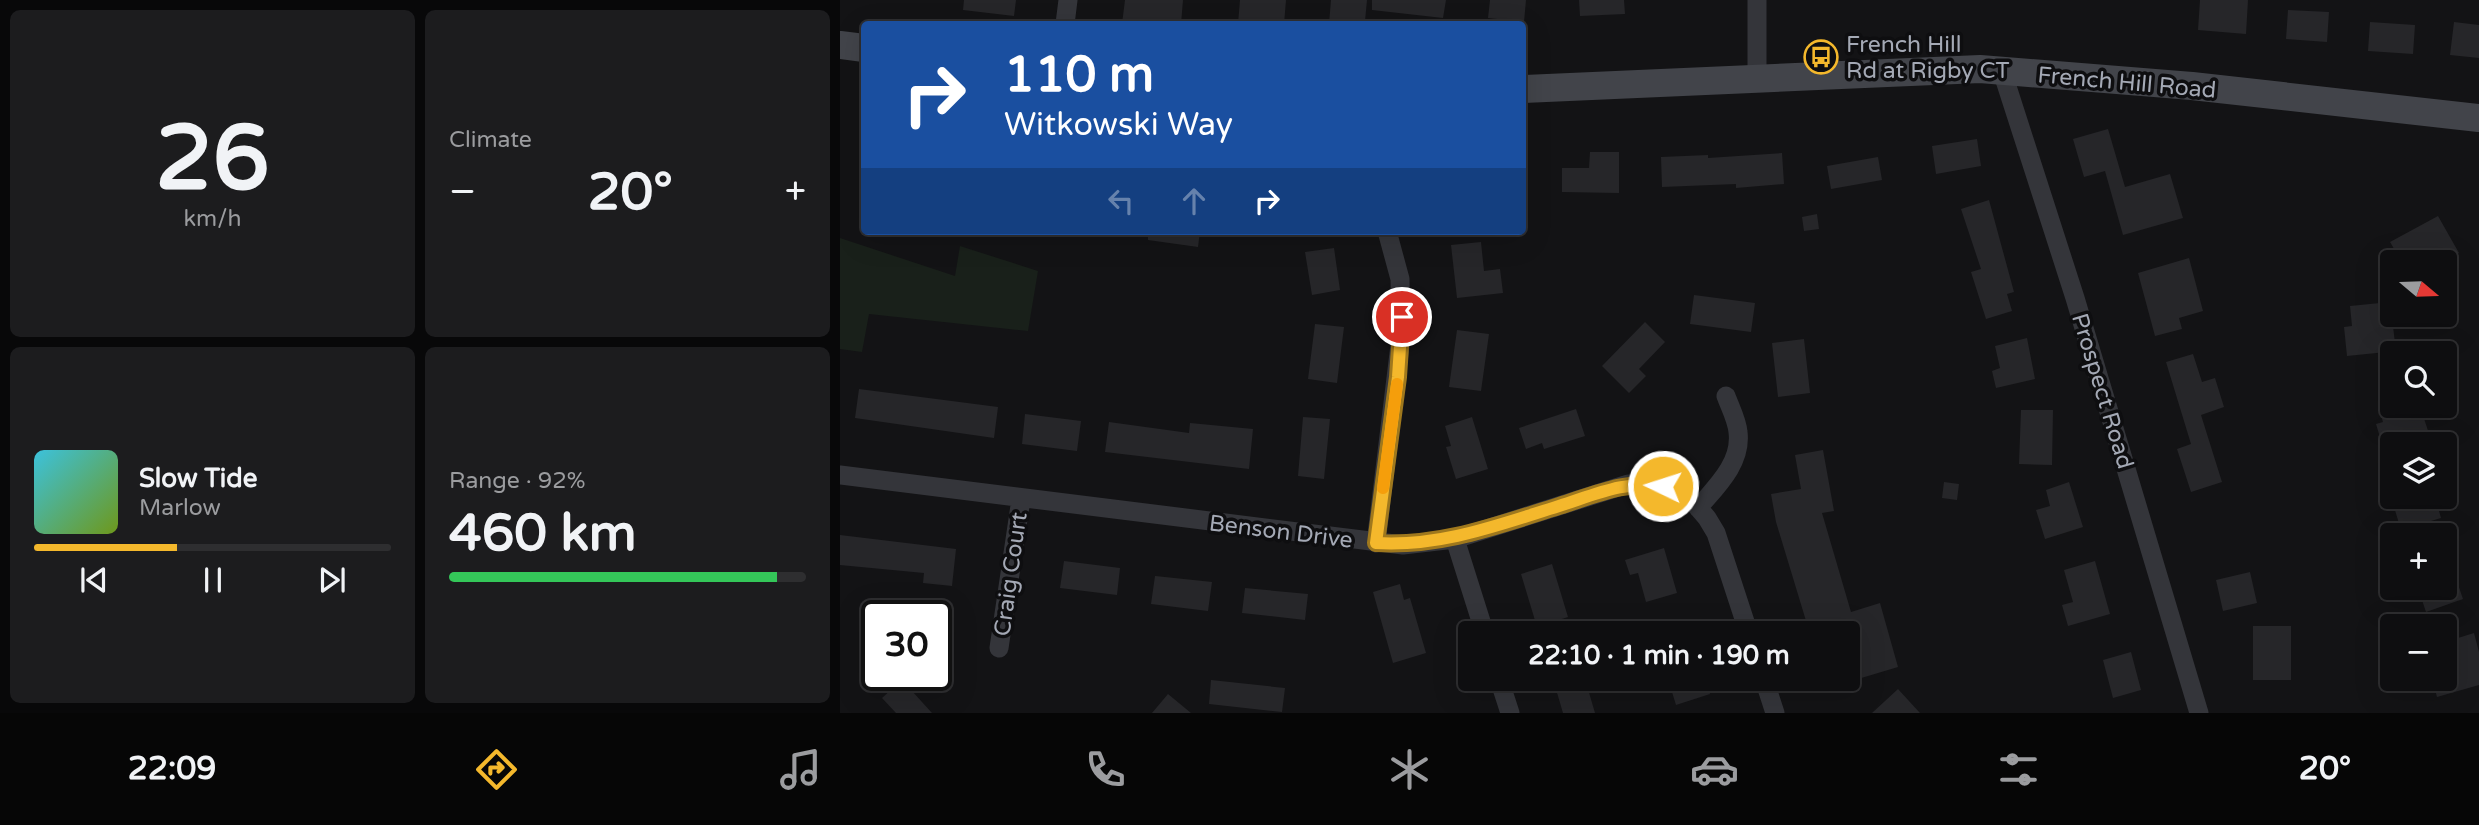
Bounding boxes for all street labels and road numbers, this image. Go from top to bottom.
street label: French Hill Road [2036,61,2217,105]
street label: Prospect Road [2065,310,2139,472]
street label: Benson Drive [1207,509,1354,555]
street label: Craig Court [988,510,1034,638]

